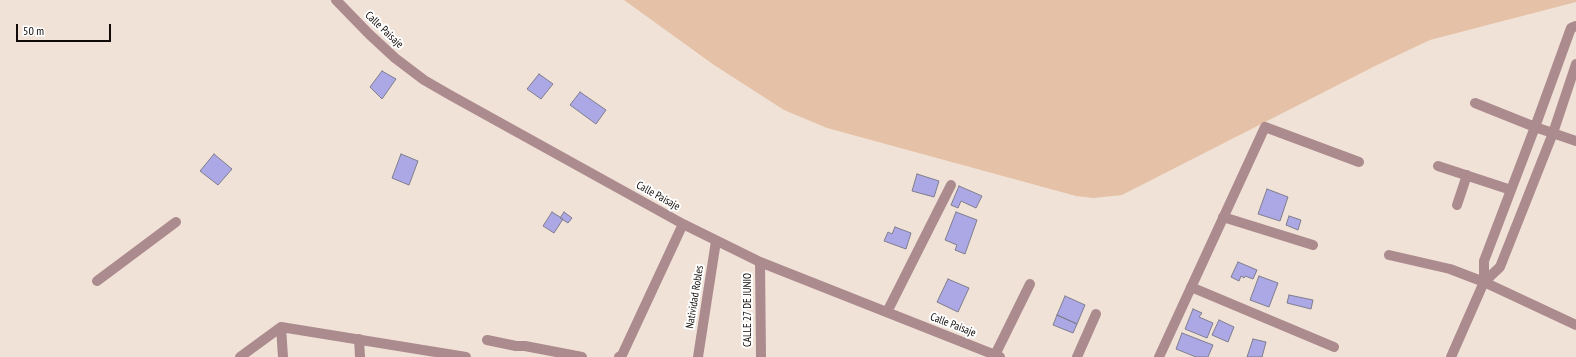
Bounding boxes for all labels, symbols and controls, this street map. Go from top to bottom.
street label: Calle Paisaje [362,9,406,51]
scale bar [18,16,113,42]
text: 50 m [23,23,44,38]
street label: Calle Paisaje [634,179,682,213]
street label: Natividad Robles [683,264,707,330]
street label: CALLE 27 DE JUNIO [741,273,755,347]
street label: Calle Paisaje [928,310,978,340]

